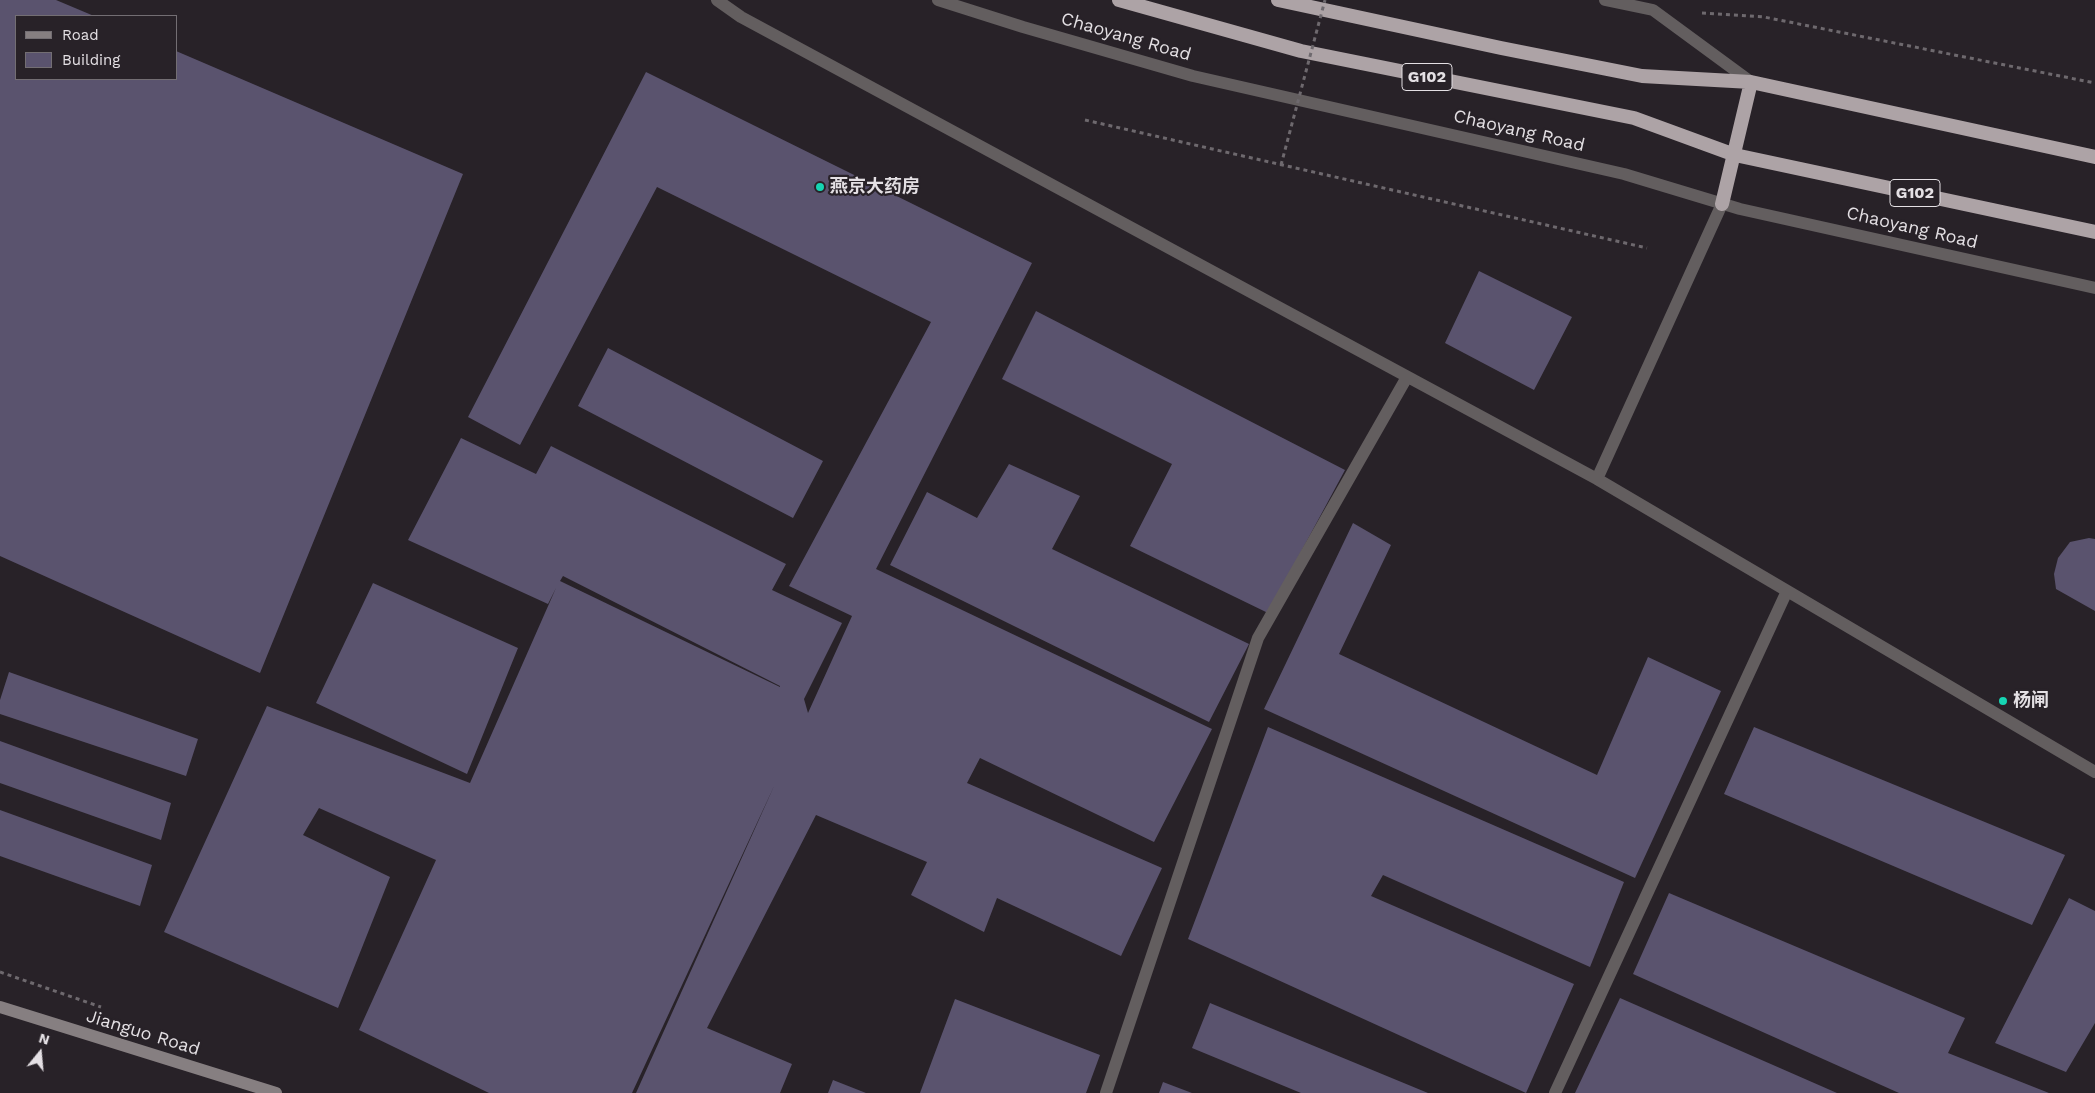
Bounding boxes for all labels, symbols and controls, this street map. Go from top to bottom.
street label: Chaoyang Road [1059,8,1193,66]
legend [15,15,178,80]
text: Road [62,26,99,44]
text: Building [62,51,120,69]
road number: G102 [1402,64,1452,90]
street label: Chaoyang Road [1451,105,1587,157]
place label: 燕京大药房 [830,176,920,198]
road number: G102 [1890,180,1940,207]
marker: 燕京大药房 [814,181,826,193]
street label: Chaoyang Road [1844,202,1980,254]
place label: 杨闸 [2013,690,2049,712]
marker: 杨闸 [1997,695,2009,707]
street label: Jianguo Road [84,1005,202,1061]
north arrow [15,1028,65,1078]
text: N [37,1029,52,1048]

